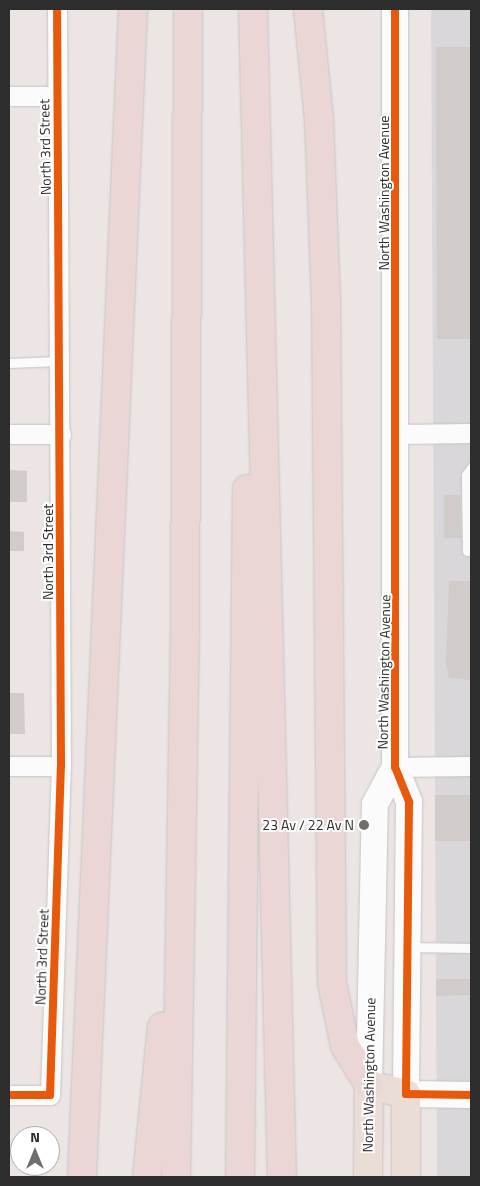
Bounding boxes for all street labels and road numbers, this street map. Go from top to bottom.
street label: North 3rd Street [36,99,54,195]
street label: North Washington Avenue [376,116,392,270]
street label: North 3rd Street [40,504,56,600]
street label: North Washington Avenue [374,594,394,750]
street label: North 3rd Street [32,909,52,1005]
street label: North Washington Avenue [359,997,379,1153]

